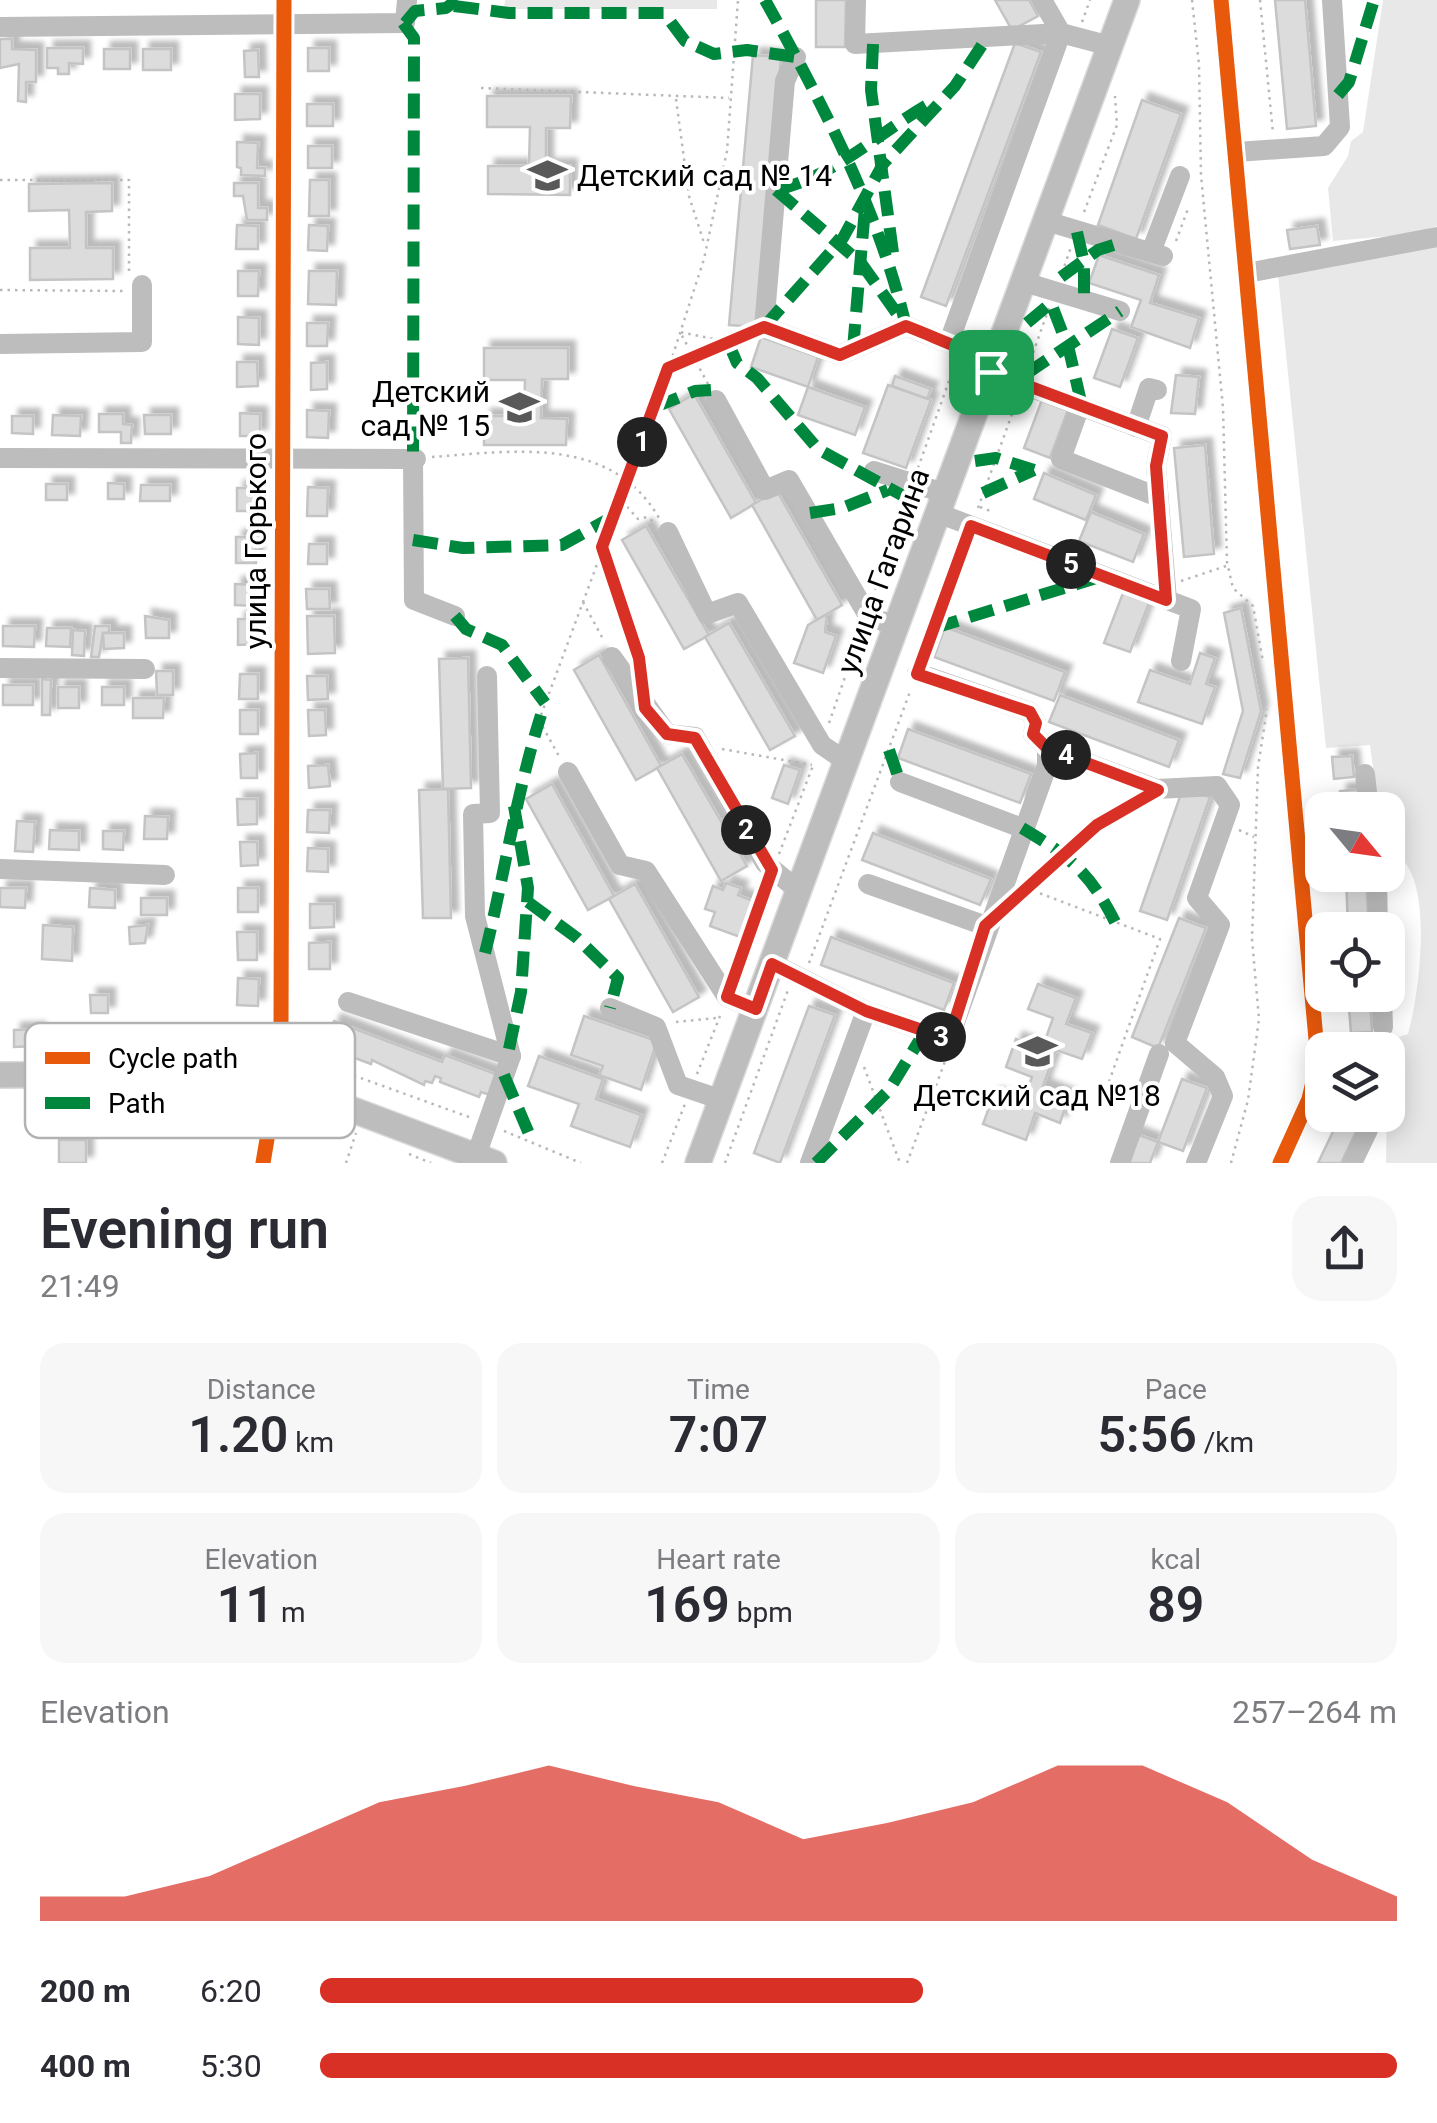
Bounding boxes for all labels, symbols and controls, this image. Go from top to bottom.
school or university icon: Детский сад № 14 [526,154,568,196]
place label: Детский сад № 14 [577,158,832,193]
pin [949,330,1034,415]
icon: arrive [964,345,1019,400]
place label: Детский сад № 15 [360,374,490,443]
school or university icon: Детский сад № 15 [499,387,541,429]
pin: 1 [617,417,667,467]
text: 1 [634,425,650,458]
street label: улица Горького [238,433,273,649]
street label: улица Гагарина [830,463,936,679]
pin: 5 [1046,539,1096,589]
text: 5 [1063,547,1079,580]
pin: 4 [1041,730,1091,780]
text: 4 [1058,738,1074,771]
north arrow [1305,792,1405,892]
map controls [1305,792,1405,1132]
pin: 2 [721,805,771,855]
text: 2 [738,813,754,846]
button: locate [1305,912,1405,1012]
pin: 3 [916,1012,966,1062]
text: 3 [933,1020,949,1053]
legend [25,1023,355,1138]
school or university icon: Детский сад №18 [1016,1030,1058,1072]
button: layers [1305,1032,1405,1132]
text: Cycle path [108,1042,238,1075]
place label: Детский сад №18 [913,1078,1161,1113]
text: Path [108,1087,165,1120]
button: share [1292,1196,1397,1301]
text: Evening run [40,1197,329,1261]
text: 21:49 [40,1267,120,1305]
text: Distance [207,1373,316,1406]
text: Time [687,1373,750,1406]
text: Pace [1145,1373,1207,1406]
text: 1.20 [188,1406,288,1464]
text: 7:07 [669,1406,768,1464]
text: 5:56 [1098,1406,1197,1464]
text: km [288,1426,334,1459]
text: /km [1197,1426,1254,1459]
text: Elevation [204,1543,318,1576]
text: Heart rate [656,1543,781,1576]
text: kcal [1151,1543,1201,1576]
text: 11 [217,1576,274,1634]
text: 169 [644,1576,730,1634]
text: 89 [1147,1576,1204,1634]
text: m [274,1596,305,1629]
text: bpm [730,1596,793,1629]
text: Elevation [40,1693,170,1731]
text: 257–264 m [1232,1693,1397,1731]
text: 200 m [40,1972,131,2010]
text: 6:20 [200,1972,262,2010]
text: 400 m [40,2047,131,2085]
text: 5:30 [200,2047,262,2085]

